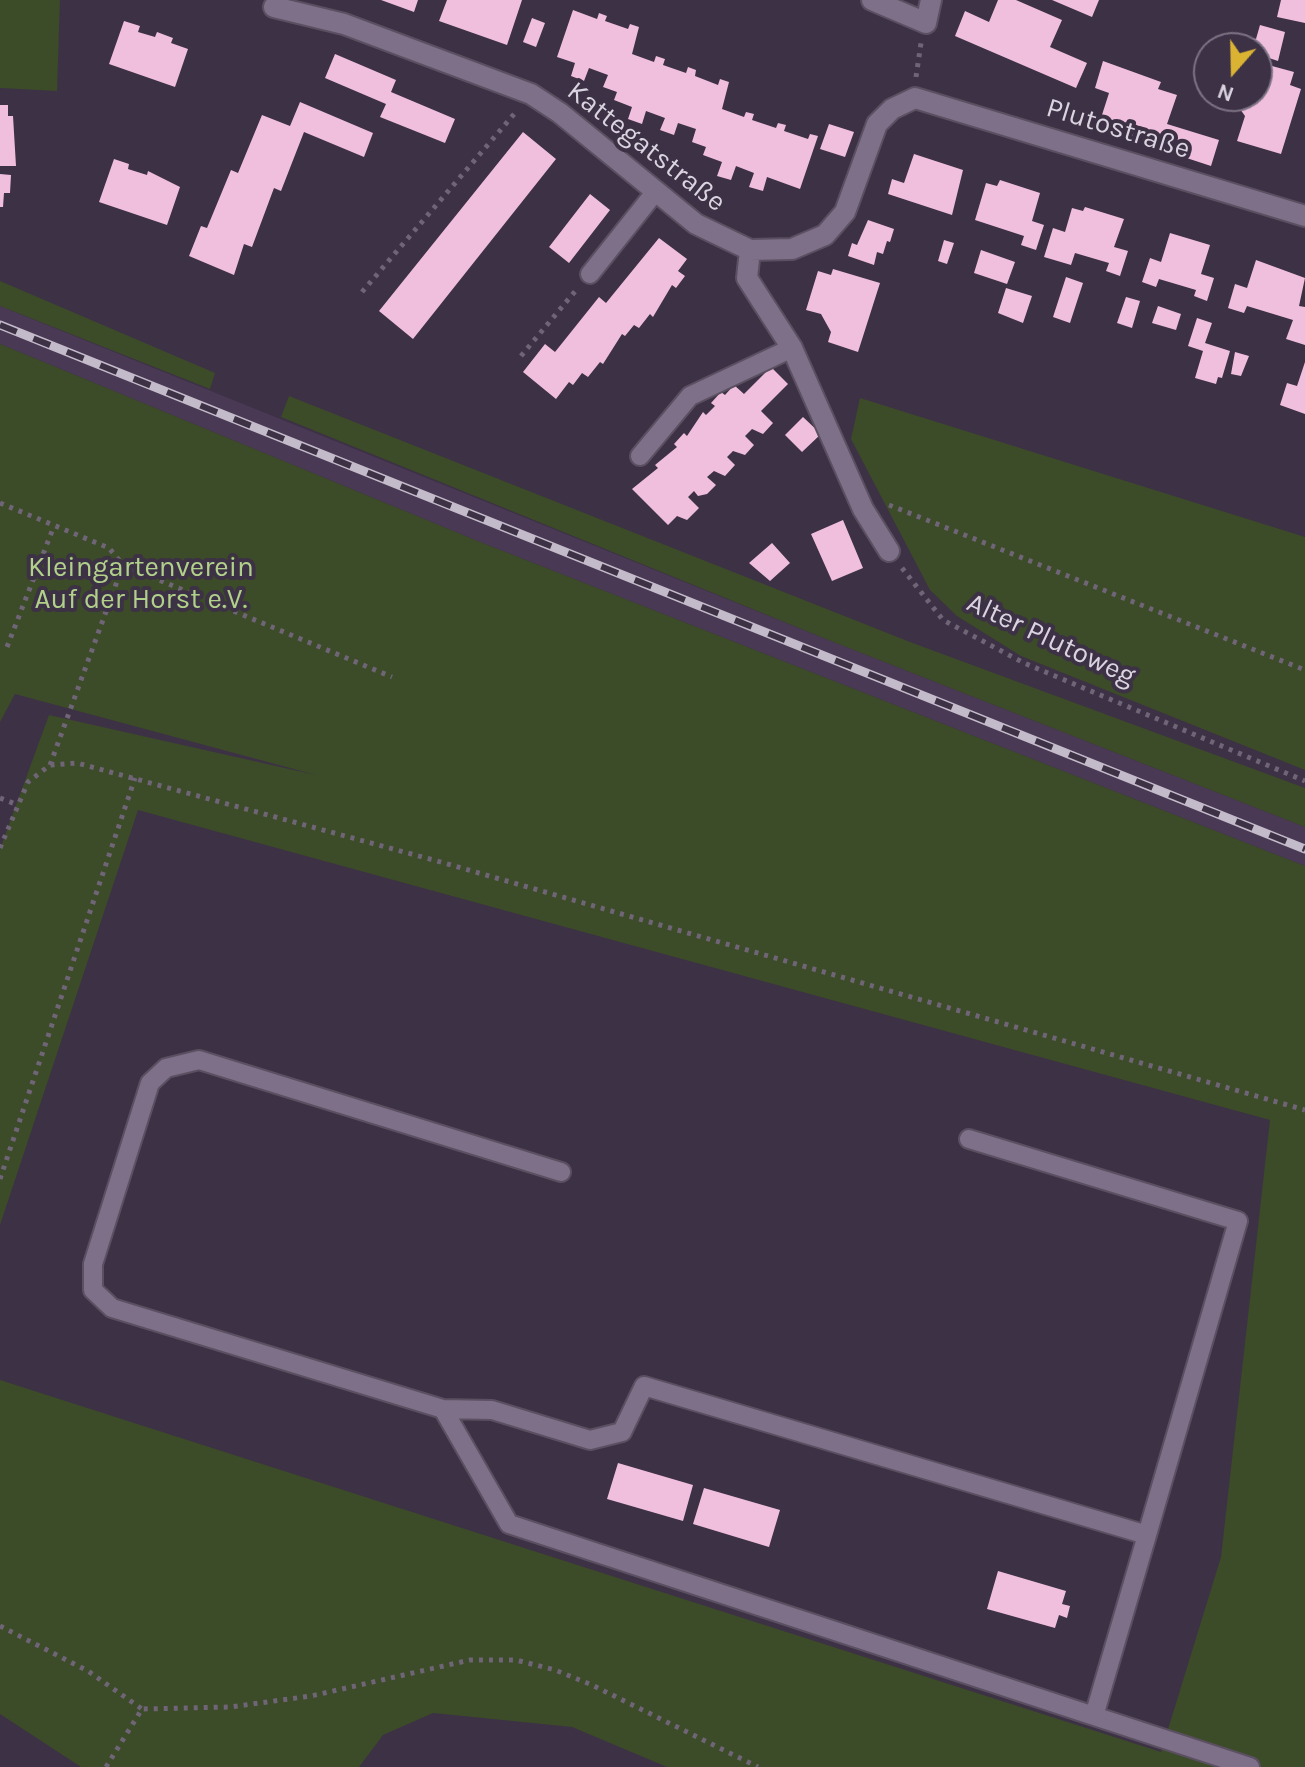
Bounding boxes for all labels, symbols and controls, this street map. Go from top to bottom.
north arrow [1193,32,1273,112]
street label: Kattegatstraße [560,75,732,219]
text: N [1214,78,1237,108]
street label: Plutostraße [1042,91,1194,167]
park label: Kleingartenverein Auf der Horst e.V. [28,551,254,617]
street label: Alter Plutoweg [961,586,1141,694]

